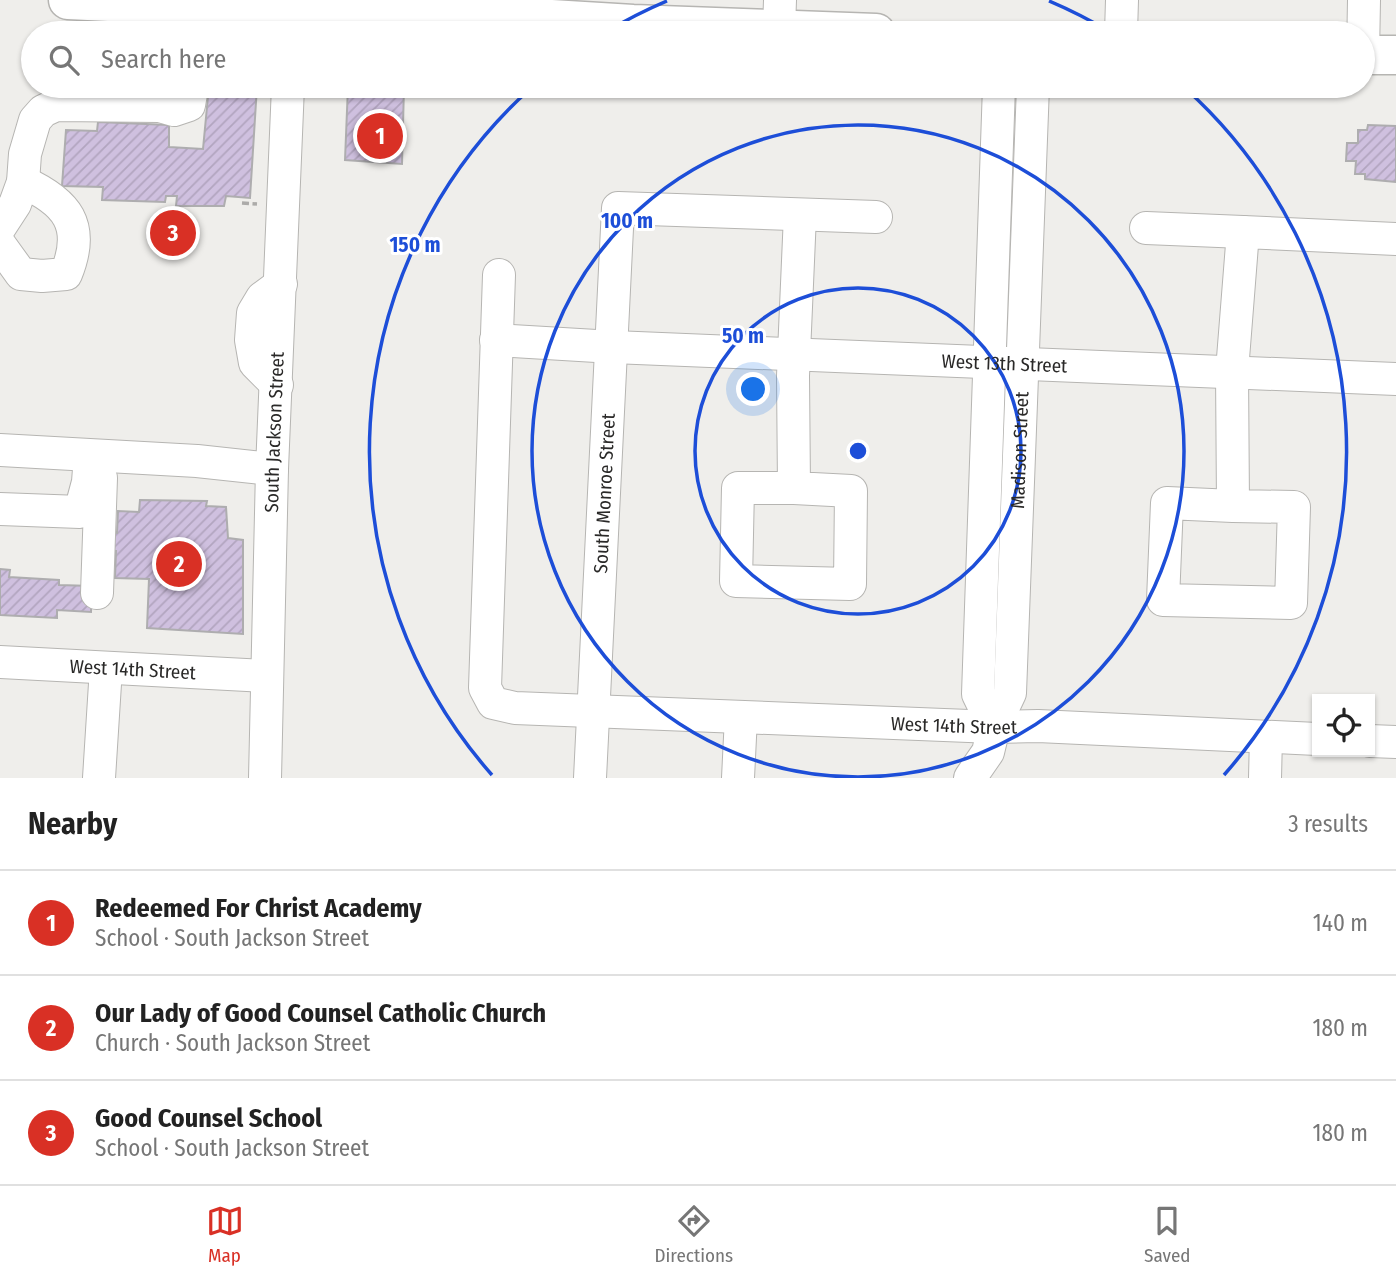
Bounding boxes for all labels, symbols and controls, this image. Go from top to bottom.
search box [21,21,1375,98]
icon: search [45,41,83,79]
text: Search here [101,44,226,75]
pin: 1 [357,110,403,162]
pin: 3 [150,207,196,259]
text: 100 m [601,208,653,234]
text: 150 m [389,232,441,258]
text: 50 m [722,323,764,349]
street label: West 13th Street [941,349,1069,378]
street label: South Jackson Street [260,351,289,513]
your location [736,372,770,406]
street label: Madison Street [1006,390,1033,509]
street label: South Monroe Street [589,412,620,574]
centre of rings [846,439,870,463]
pin: 2 [156,538,202,590]
street label: West 14th Street [69,655,197,684]
map controls [1312,694,1375,757]
button: locate [1312,694,1375,757]
street label: West 14th Street [890,712,1018,739]
text: Nearby [28,806,117,842]
text: 3 results [1288,810,1368,838]
text: Redeemed For Christ Academy [95,893,422,924]
text: 1 [46,909,56,937]
text: 140 m [1313,909,1368,937]
text: School · South Jackson Street [95,924,369,952]
text: Our Lady of Good Counsel Catholic Church [95,998,546,1029]
text: 2 [46,1014,56,1042]
text: 180 m [1312,1014,1368,1042]
text: Church · South Jackson Street [95,1029,370,1057]
text: Good Counsel School [95,1103,322,1134]
text: 3 [46,1119,56,1147]
text: 180 m [1312,1119,1368,1147]
text: School · South Jackson Street [95,1134,369,1162]
tab: Map [206,1202,244,1267]
tab: Directions [655,1202,733,1267]
tab: Saved [1144,1202,1190,1267]

